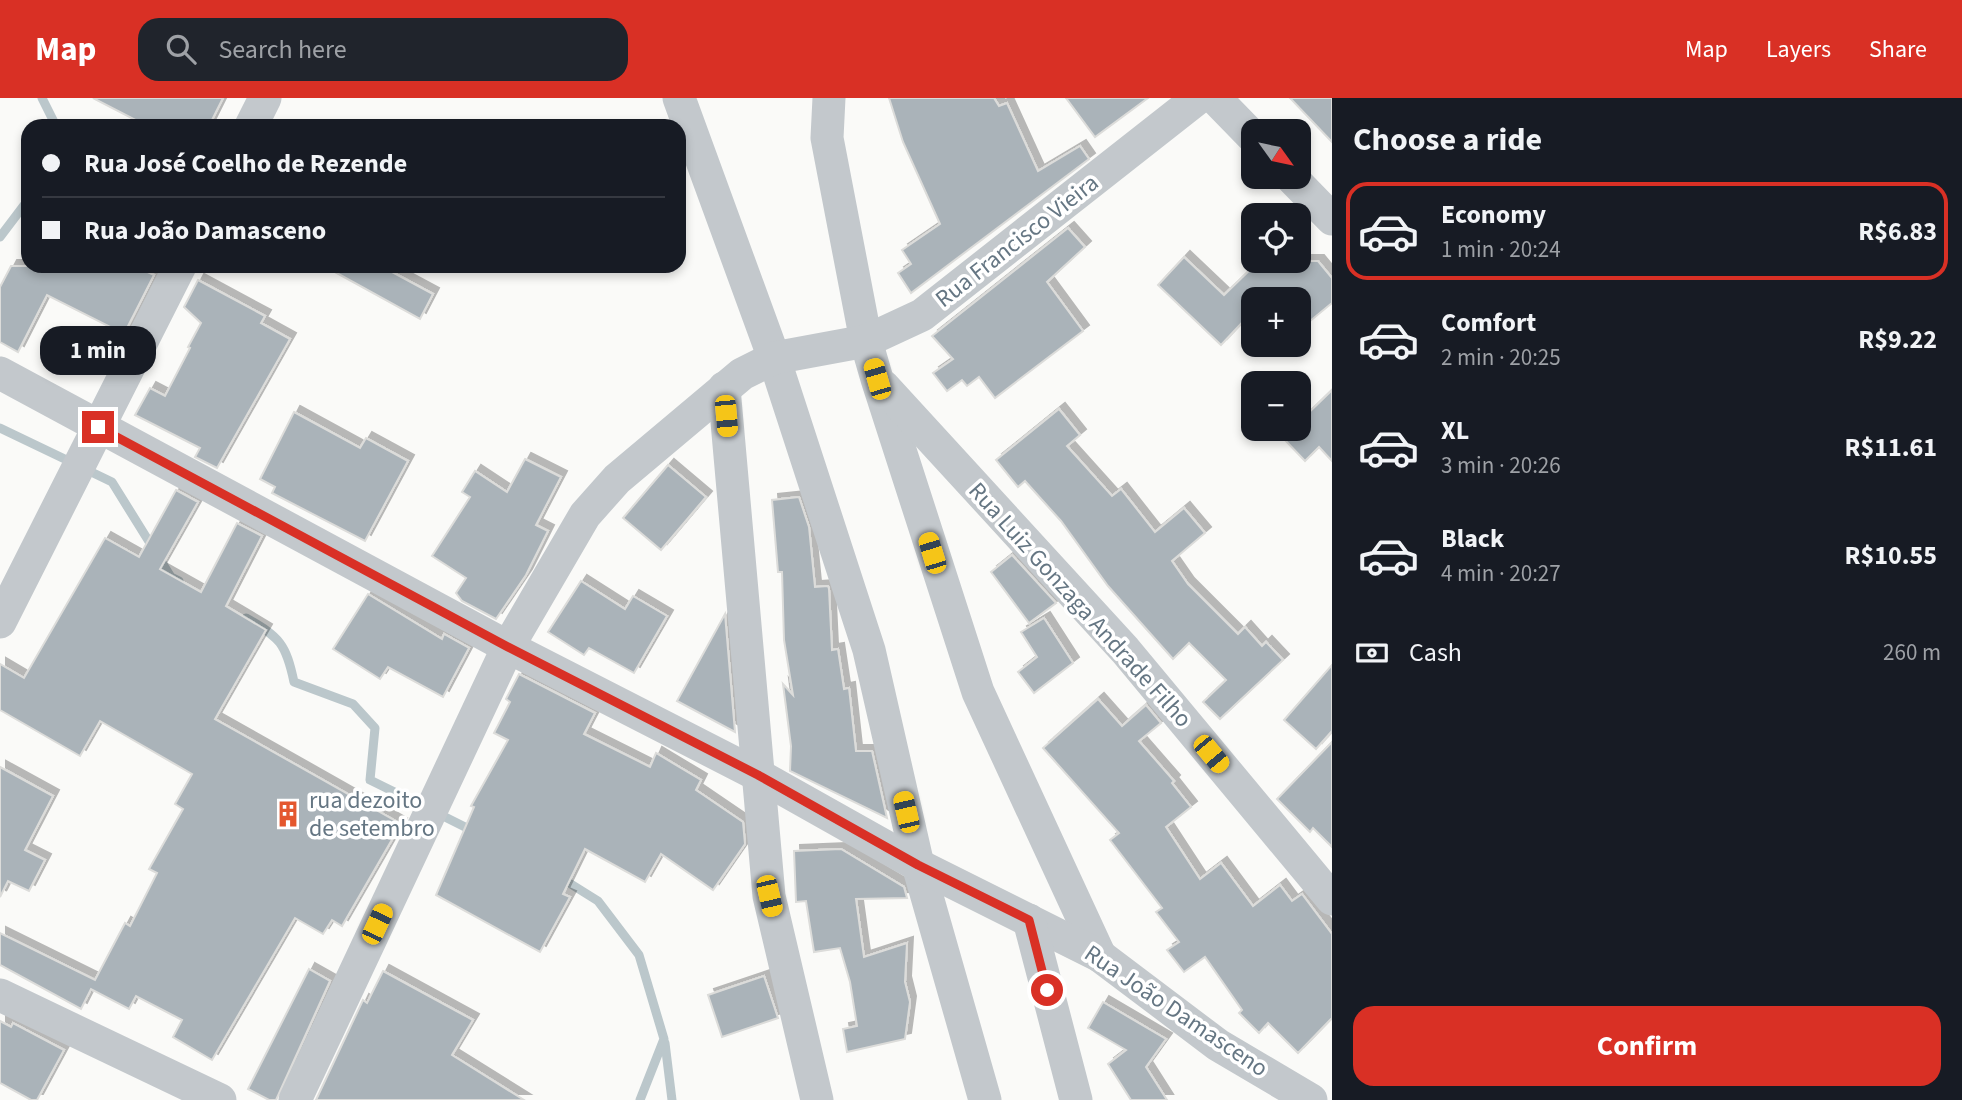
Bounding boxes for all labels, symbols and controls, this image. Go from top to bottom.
search box [138,18,628,81]
text: Map [35,26,96,73]
icon: search [162,30,200,68]
text: Search here [218,31,347,68]
text: Map [1685,32,1728,67]
text: Layers [1766,32,1831,67]
text: Share [1869,32,1927,67]
text: Choose a ride [1353,117,1542,163]
north arrow [1241,119,1311,189]
map controls [1241,119,1311,441]
text: Rua José Coelho de Rezende [84,145,407,182]
street label: Rua Francisco Vieira [928,166,1106,316]
text: Economy [1441,196,1546,233]
icon: car [1357,200,1420,263]
button: locate [1241,203,1311,273]
text: Rua João Damasceno [84,212,326,249]
text: R$6.83 [1858,213,1937,250]
text: 1 min · 20:24 [1441,233,1561,266]
button: + [1241,287,1311,357]
text: Comfort [1441,304,1536,341]
icon: car [1357,308,1420,371]
text: R$9.22 [1858,321,1937,358]
callout: 1 min [40,326,156,374]
text: 1 min [70,334,126,367]
text: 2 min · 20:25 [1441,341,1561,374]
car [862,356,893,402]
button: − [1241,371,1311,441]
car [714,394,739,438]
route end [82,411,114,443]
text: XL [1441,412,1469,449]
icon: car [1357,416,1420,479]
text: R$11.61 [1845,429,1937,466]
text: 3 min · 20:26 [1441,449,1561,482]
street label: Rua Luiz Gonzaga Andrade Filho [960,475,1200,735]
text: Black [1441,520,1504,557]
icon: car [1357,524,1420,587]
car [916,530,949,576]
text: R$10.55 [1845,537,1937,574]
text: 4 min · 20:27 [1441,557,1561,590]
icon: cash [1353,634,1391,672]
text: Cash [1409,634,1462,671]
text: 260 m [1883,636,1941,669]
car [1190,731,1233,777]
place label: rua dezoito de setembro [309,783,435,846]
car [892,789,921,835]
building icon: rua dezoito de setembro [273,799,303,829]
car [755,873,784,919]
car [359,901,396,947]
street label: Rua João Damasceno [1077,936,1275,1086]
route start [1031,974,1063,1006]
button: Confirm [1353,1006,1941,1086]

